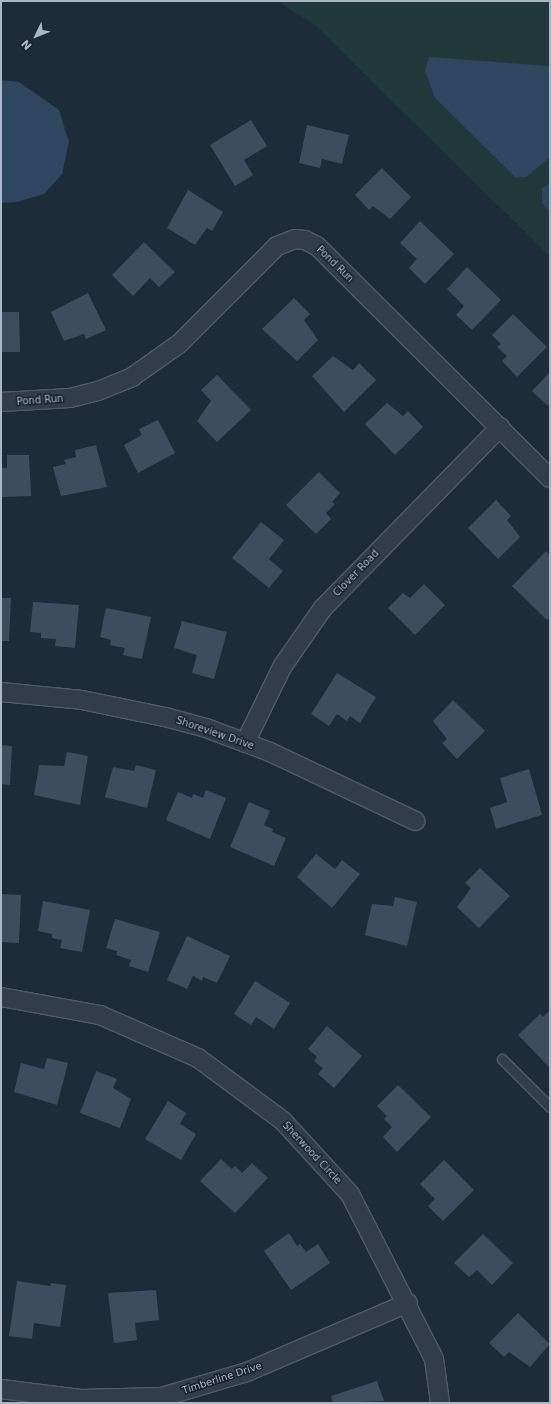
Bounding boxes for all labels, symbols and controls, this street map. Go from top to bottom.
north arrow [16,16,56,56]
text: N [19,37,35,52]
street label: Pond Run [314,243,356,285]
street label: Pond Run [16,392,64,408]
street label: Clover Road [331,547,381,599]
street label: Shoreview Drive [174,714,256,752]
street label: Sherwood Circle [280,1119,344,1187]
street label: Timberline Drive [181,1359,263,1397]

